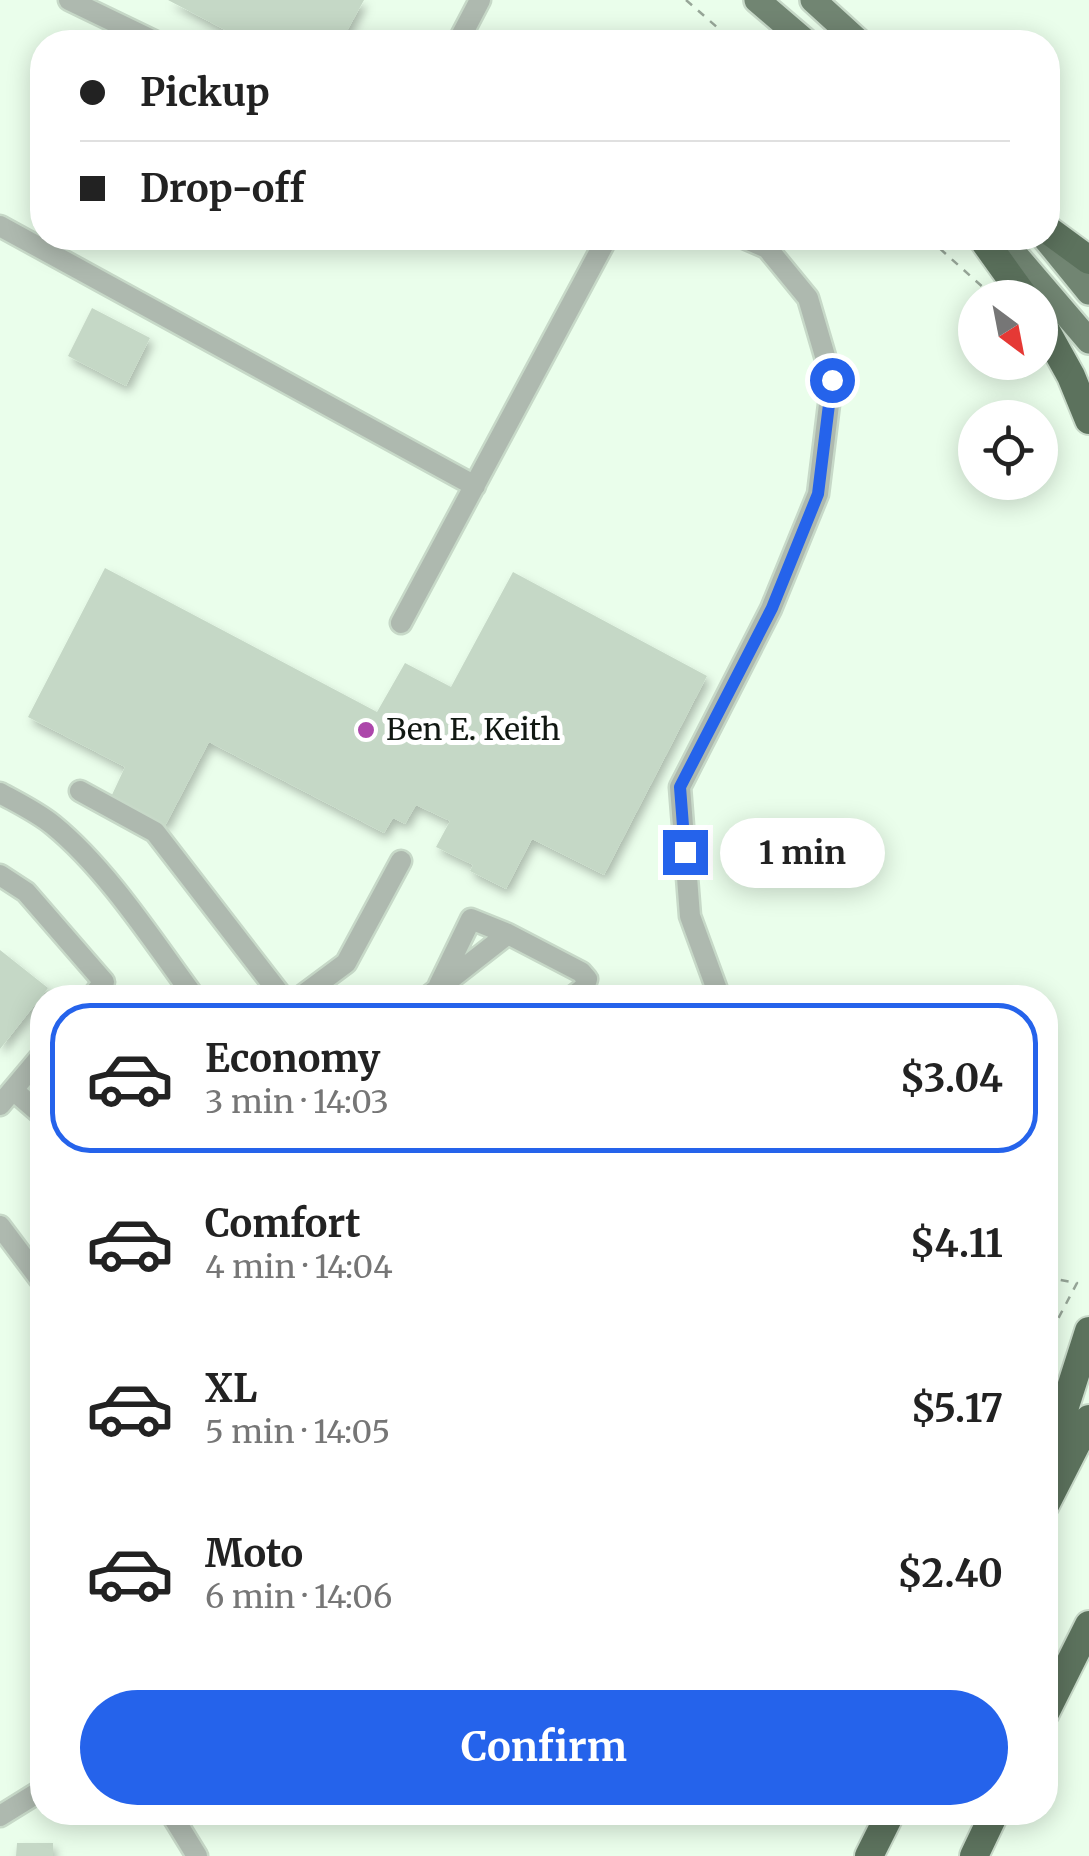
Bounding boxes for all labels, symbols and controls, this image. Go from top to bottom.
text: Pickup [140,69,270,116]
text: Drop-off [140,165,305,212]
north arrow [958,280,1058,380]
map controls [958,280,1058,500]
route start [810,358,855,403]
button: locate [958,400,1058,500]
place label: Ben E. Keith [386,710,561,748]
marker: Ben E. Keith [355,719,377,741]
callout: 1 min [720,817,885,887]
route end [663,830,708,875]
text: 1 min [759,833,846,873]
icon: car [85,1033,175,1123]
text: Economy [205,1035,380,1082]
text: $3.04 [900,1055,1003,1102]
text: 3 min · 14:03 [205,1082,389,1122]
icon: car [85,1198,175,1288]
text: Comfort [205,1200,361,1247]
text: $4.11 [910,1220,1003,1267]
text: 4 min · 14:04 [205,1247,393,1287]
icon: car [85,1363,175,1453]
text: XL [205,1365,257,1412]
text: $5.17 [911,1385,1003,1432]
text: 5 min · 14:05 [205,1412,390,1452]
icon: car [85,1528,175,1618]
text: Moto [205,1530,303,1577]
text: $2.40 [897,1550,1003,1597]
text: 6 min · 14:06 [205,1577,392,1617]
button: Confirm [80,1690,1008,1805]

